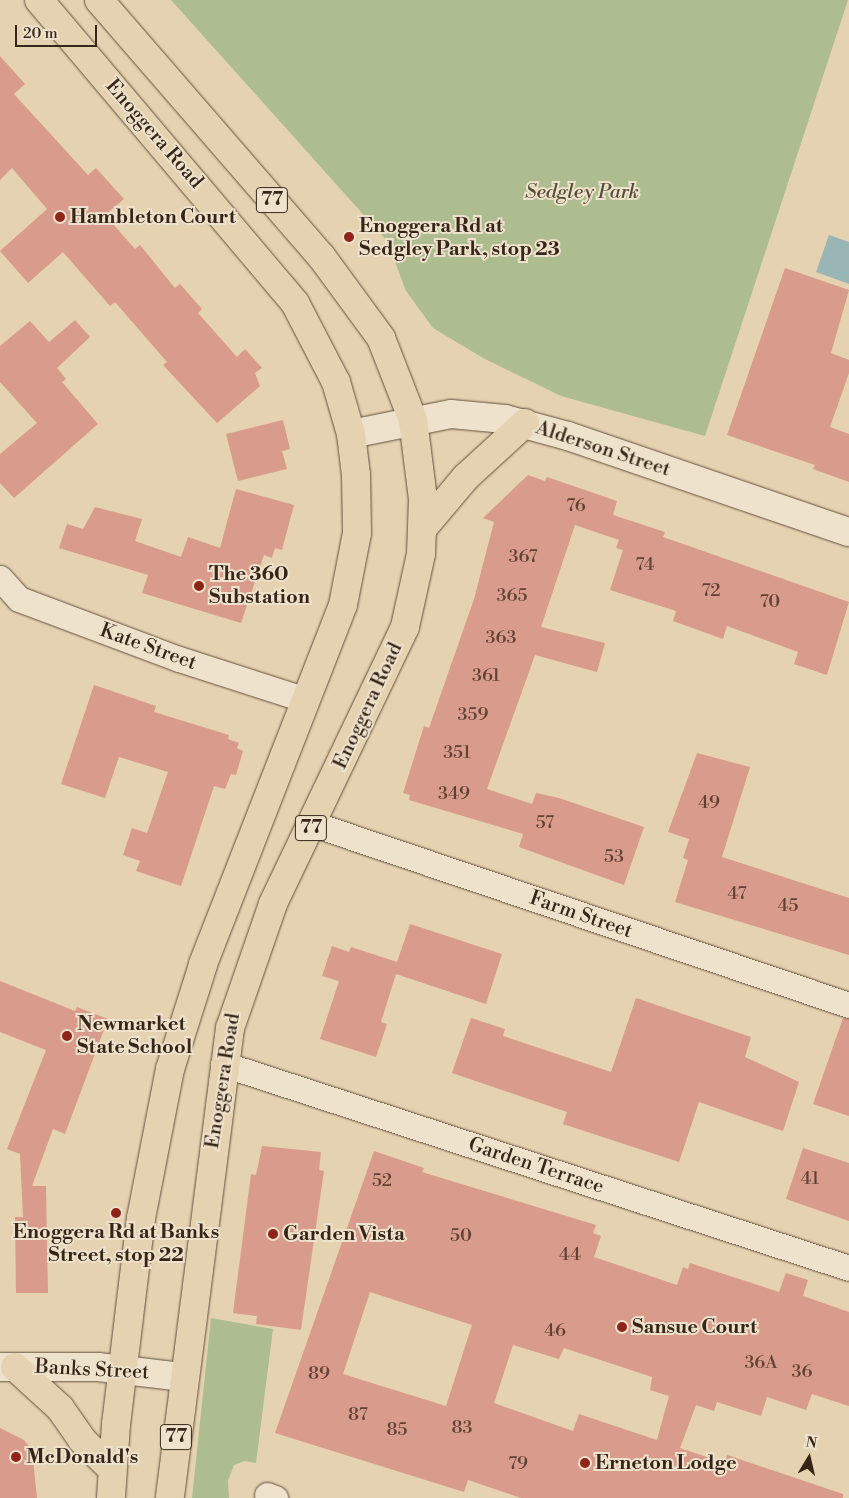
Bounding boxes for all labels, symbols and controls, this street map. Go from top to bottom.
scale bar [18,15,100,47]
text: 20 m [23,24,58,43]
street label: Enoggera Road [100,75,208,193]
park label: Sedgley Park [525,180,639,204]
road number: 77 [256,184,288,216]
place label: Hambleton Court [70,205,236,229]
marker: Hambleton Court [54,211,66,223]
place label: Enoggera Rd at Sedgley Park, stop 23 [359,214,560,261]
marker: Enoggera Rd at Sedgley Park, stop 23 [343,231,355,243]
street label: Alderson Street [533,416,673,482]
house number: 76 [566,495,586,517]
house number: 367 [509,546,537,568]
house number: 74 [636,554,654,576]
place label: The 360 Substation [209,562,310,609]
marker: The 360 Substation [193,580,205,592]
house number: 72 [701,580,721,602]
house number: 365 [497,585,527,607]
house number: 70 [760,591,780,613]
street label: Kate Street [96,618,200,676]
house number: 363 [486,627,516,649]
street label: Enoggera Road [328,639,408,773]
house number: 361 [472,665,500,687]
house number: 359 [458,704,488,726]
house number: 351 [443,742,471,764]
house number: 349 [438,783,470,805]
house number: 49 [698,792,720,814]
road number: 77 [295,811,327,844]
house number: 57 [536,812,554,834]
house number: 53 [604,846,624,868]
house number: 47 [727,883,747,905]
street label: Farm Street [527,886,635,944]
house number: 45 [778,895,798,917]
place label: Newmarket State School [77,1012,192,1059]
street label: Enoggera Road [200,1012,246,1150]
marker: Newmarket State School [61,1030,73,1042]
street label: Garden Terrace [465,1133,607,1199]
house number: 41 [801,1168,819,1190]
house number: 52 [372,1170,392,1192]
marker: Enoggera Rd at Banks Street, stop 22 [110,1207,122,1219]
place label: Enoggera Rd at Banks Street, stop 22 [13,1221,219,1268]
place label: Garden Vista [283,1222,405,1246]
house number: 50 [450,1225,472,1247]
marker: Garden Vista [267,1228,279,1240]
house number: 44 [559,1244,581,1266]
place label: Sansue Court [632,1315,757,1339]
house number: 46 [544,1320,566,1342]
marker: Sansue Court [616,1321,628,1333]
house number: 36A [744,1352,778,1374]
street label: Banks Street [34,1355,150,1385]
house number: 36 [792,1361,812,1383]
house number: 89 [308,1363,330,1385]
house number: 87 [348,1404,368,1426]
house number: 83 [452,1417,472,1439]
house number: 85 [387,1419,407,1441]
road number: 77 [160,1420,192,1454]
north arrow [784,1433,834,1483]
text: N [804,1433,818,1453]
place label: McDonald's [26,1445,138,1469]
marker: McDonald's [10,1451,22,1463]
place label: Erneton Lodge [595,1451,737,1475]
house number: 79 [508,1453,528,1475]
marker: Erneton Lodge [579,1457,591,1469]

